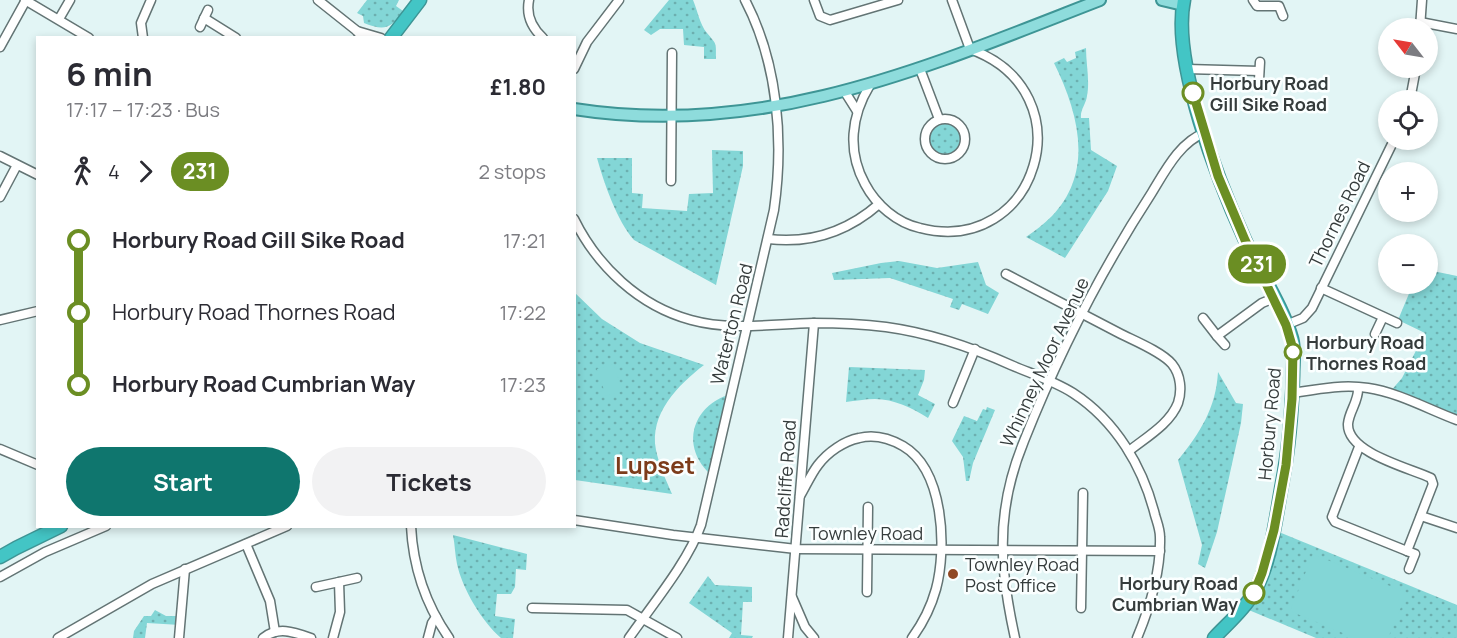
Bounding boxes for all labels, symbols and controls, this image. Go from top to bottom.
north arrow [1378,18,1438,78]
map controls [1378,18,1438,294]
text: 6 min [66,51,153,96]
place label: Horbury Road Gill Sike Road [1210,71,1329,116]
text: £1.80 [490,72,546,102]
marker: Horbury Road Gill Sike Road [1182,82,1204,104]
button: locate [1378,90,1438,150]
text: 17:17 – 17:23 · Bus [66,96,220,123]
icon: walk [66,155,99,188]
icon: forward [129,155,162,188]
text: 231 [183,157,217,185]
street label: Thornes Road [1303,157,1375,271]
text: 4 [108,158,120,185]
text: 2 stops [478,158,546,185]
button: + [1378,162,1438,222]
text: Horbury Road Gill Sike Road [112,225,405,255]
text: 17:21 [503,227,546,254]
button: − [1378,234,1438,294]
line badge: 231 [1222,244,1292,284]
text: 231 [1240,250,1274,278]
street label: Waterton Road [704,261,758,387]
street label: Whinney Moor Avenue [994,273,1094,451]
text: Horbury Road Thornes Road [112,297,396,327]
text: 17:22 [499,299,546,326]
place label: Horbury Road Thornes Road [1306,330,1426,375]
marker: Horbury Road Thornes Road [1284,343,1302,361]
street label: Horbury Road [1252,367,1286,481]
text: Horbury Road Cumbrian Way [112,369,415,399]
text: 17:23 [500,371,546,398]
street label: Radcliffe Road [769,419,801,539]
button: Start [66,447,300,516]
button: Tickets [312,447,546,516]
district label: Lupset [615,448,695,481]
street label: Townley Road [809,521,923,545]
place label: Townley Road Post Office [965,552,1079,597]
marker: Townley Road Post Office [946,567,960,581]
place label: Horbury Road Cumbrian Way [1112,571,1238,616]
marker: Horbury Road Cumbrian Way [1243,582,1265,604]

